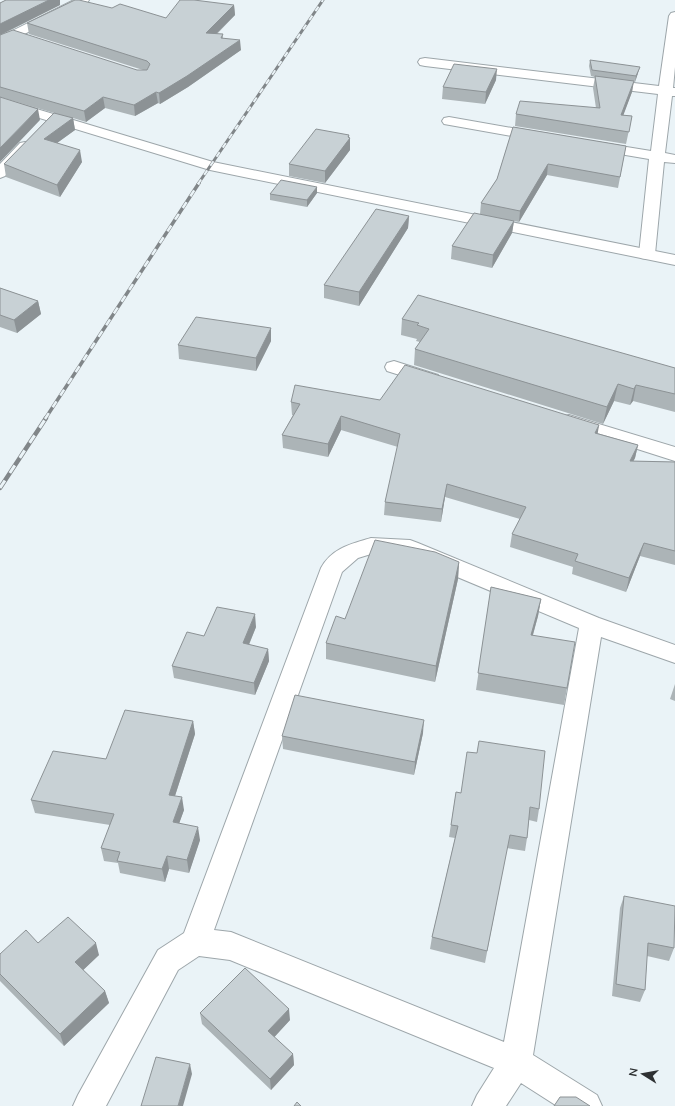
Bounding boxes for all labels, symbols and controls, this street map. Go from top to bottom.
north arrow [623,1054,663,1094]
text: N [626,1067,641,1078]

